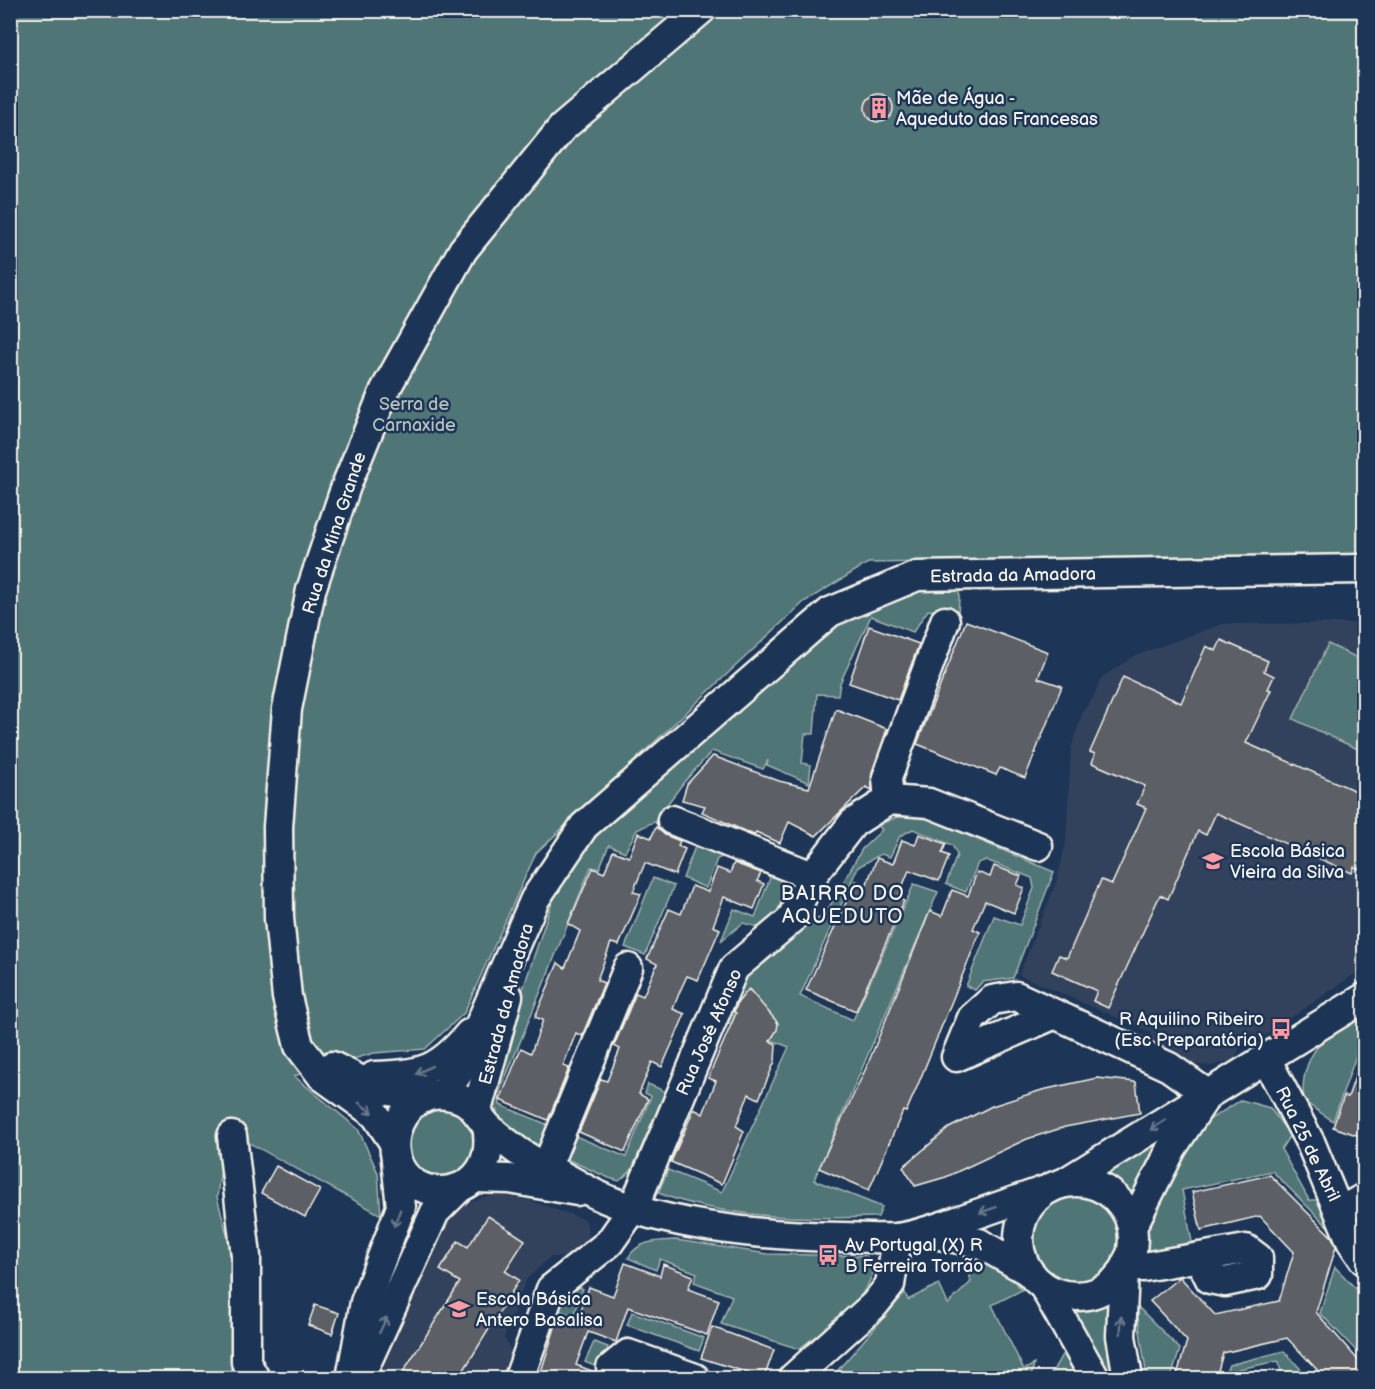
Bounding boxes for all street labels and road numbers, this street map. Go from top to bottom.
street label: Rua da Mina Grande [298,449,371,617]
street label: Estrada da Amadora [930,564,1096,587]
street label: Estrada da Amadora [475,921,538,1087]
street label: Rua José Afonso [672,966,747,1099]
street label: Rua 25 de Abril [1271,1083,1344,1205]

